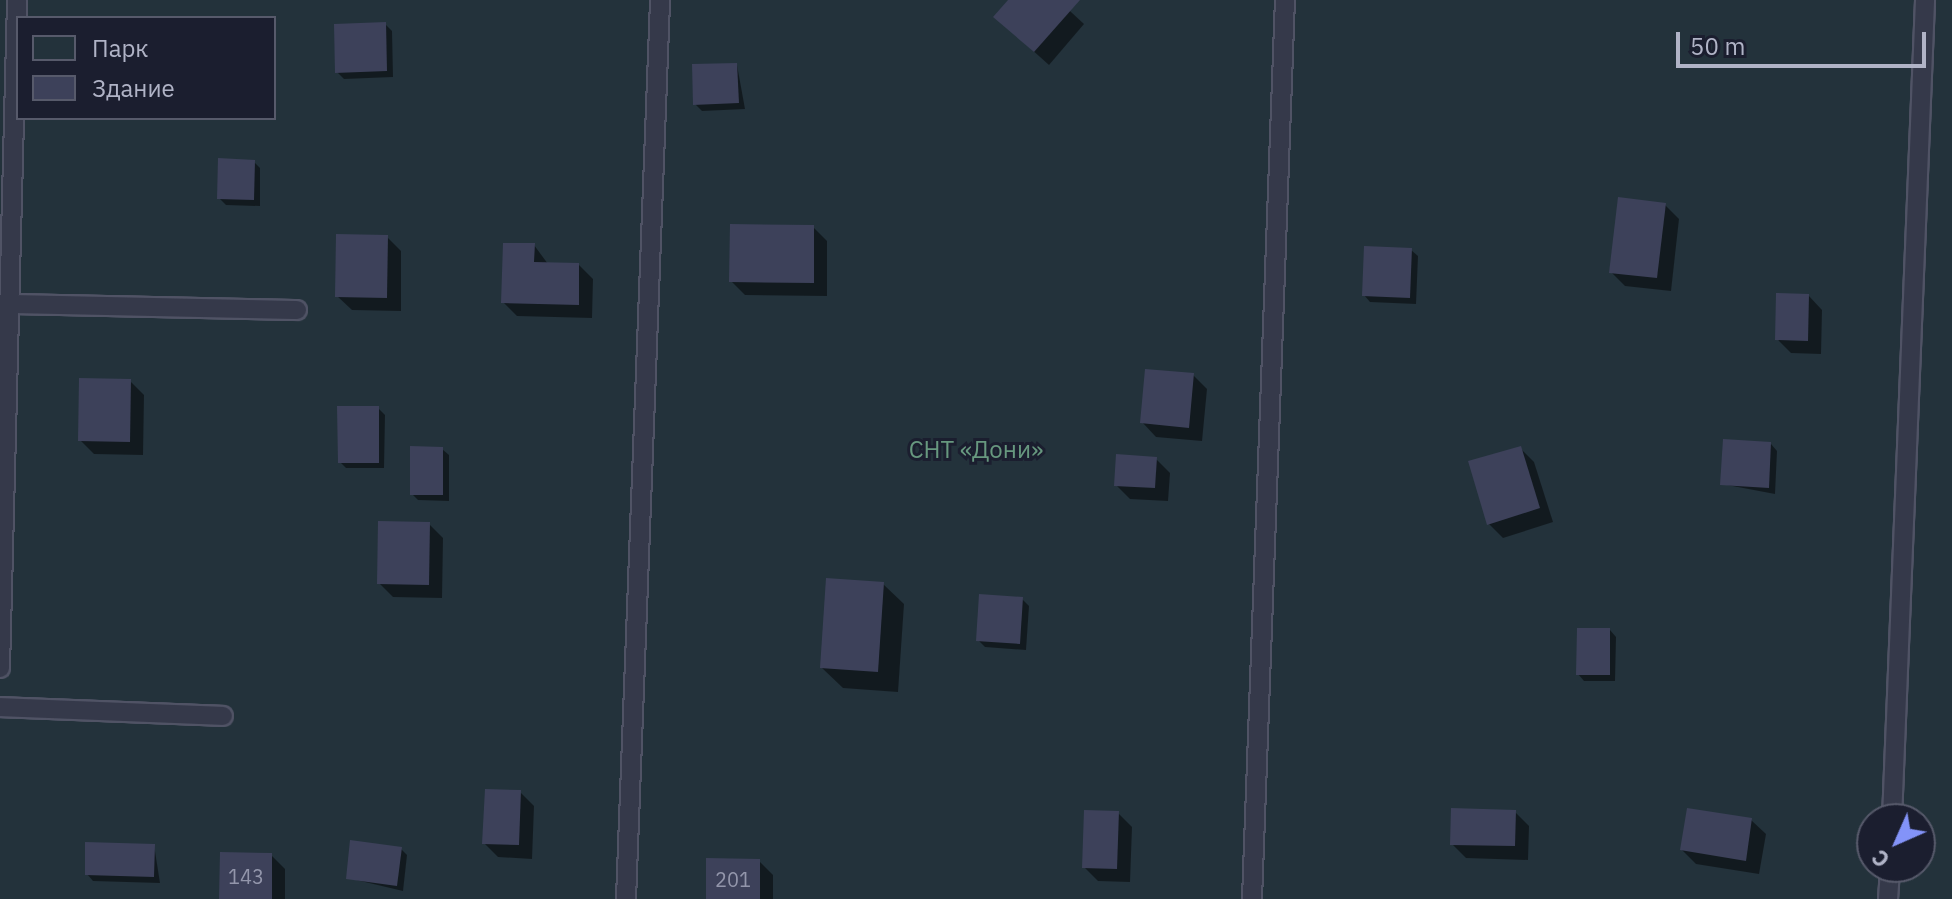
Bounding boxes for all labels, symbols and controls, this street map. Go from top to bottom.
legend [16,16,276,120]
scale bar [1680,16,1930,66]
text: 50 m [1690,30,1745,62]
text: Парк [92,32,149,64]
text: Здание [92,72,175,104]
park label: СНТ «Дони» [909,436,1043,464]
north arrow [1856,803,1936,883]
text: С [1865,844,1895,874]
house number: 143 [228,864,264,888]
house number: 201 [715,867,751,891]

